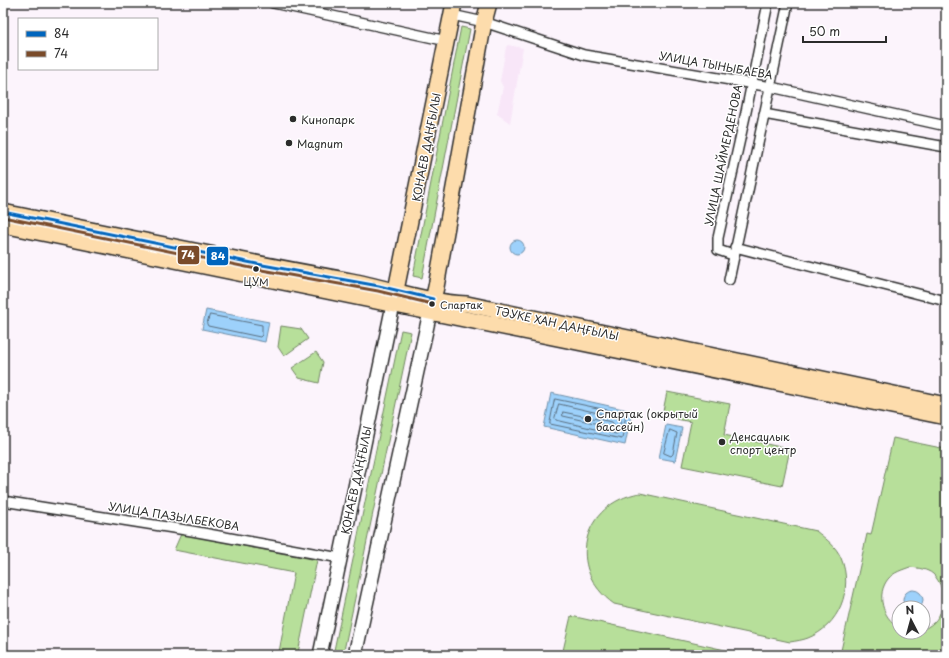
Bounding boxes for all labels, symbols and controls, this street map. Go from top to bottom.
legend [18,18,158,70]
scale bar [803,18,886,44]
text: 50 m [809,22,840,40]
text: 84 [54,24,70,42]
text: 74 [54,44,68,62]
street label: УЛИЦА ТЫНЫБАЕВА [658,47,774,83]
street label: УЛИЦА ШАЙМЕРДЕНОВА [700,83,746,227]
street label: ҚОНАЕВ ДАҢҒЫЛЫ [407,91,445,203]
place label: Кинопарк [301,111,355,128]
marker: Кинопарк [288,114,298,124]
place label: Magnum [297,135,343,152]
marker: Magnum [284,138,294,148]
line badge: 74 [177,245,200,265]
text: 74 [181,246,195,263]
line badge: 84 [206,246,229,266]
text: 84 [211,247,226,264]
marker: ЦУМ [251,264,261,274]
place label: ЦУМ [243,274,269,289]
place label: Спартак [440,297,482,312]
marker: Спартак [427,299,437,309]
street label: ТӘУКЕ ХАН ДАҢҒЫЛЫ [494,302,620,344]
place label: Спартак (окрытый бассейн) [596,405,698,435]
marker: Спартак (окрытый бассейн) [583,414,593,424]
street label: ҚОНАЕВ ДАҢҒЫЛЫ [336,424,376,536]
place label: Денсаулык спорт центр [729,428,797,458]
marker: Денсаулык спорт центр [717,437,727,447]
street label: УЛИЦА ПАЗЫЛБЕКОВА [107,497,241,535]
north arrow [891,600,931,640]
text: N [905,601,915,618]

